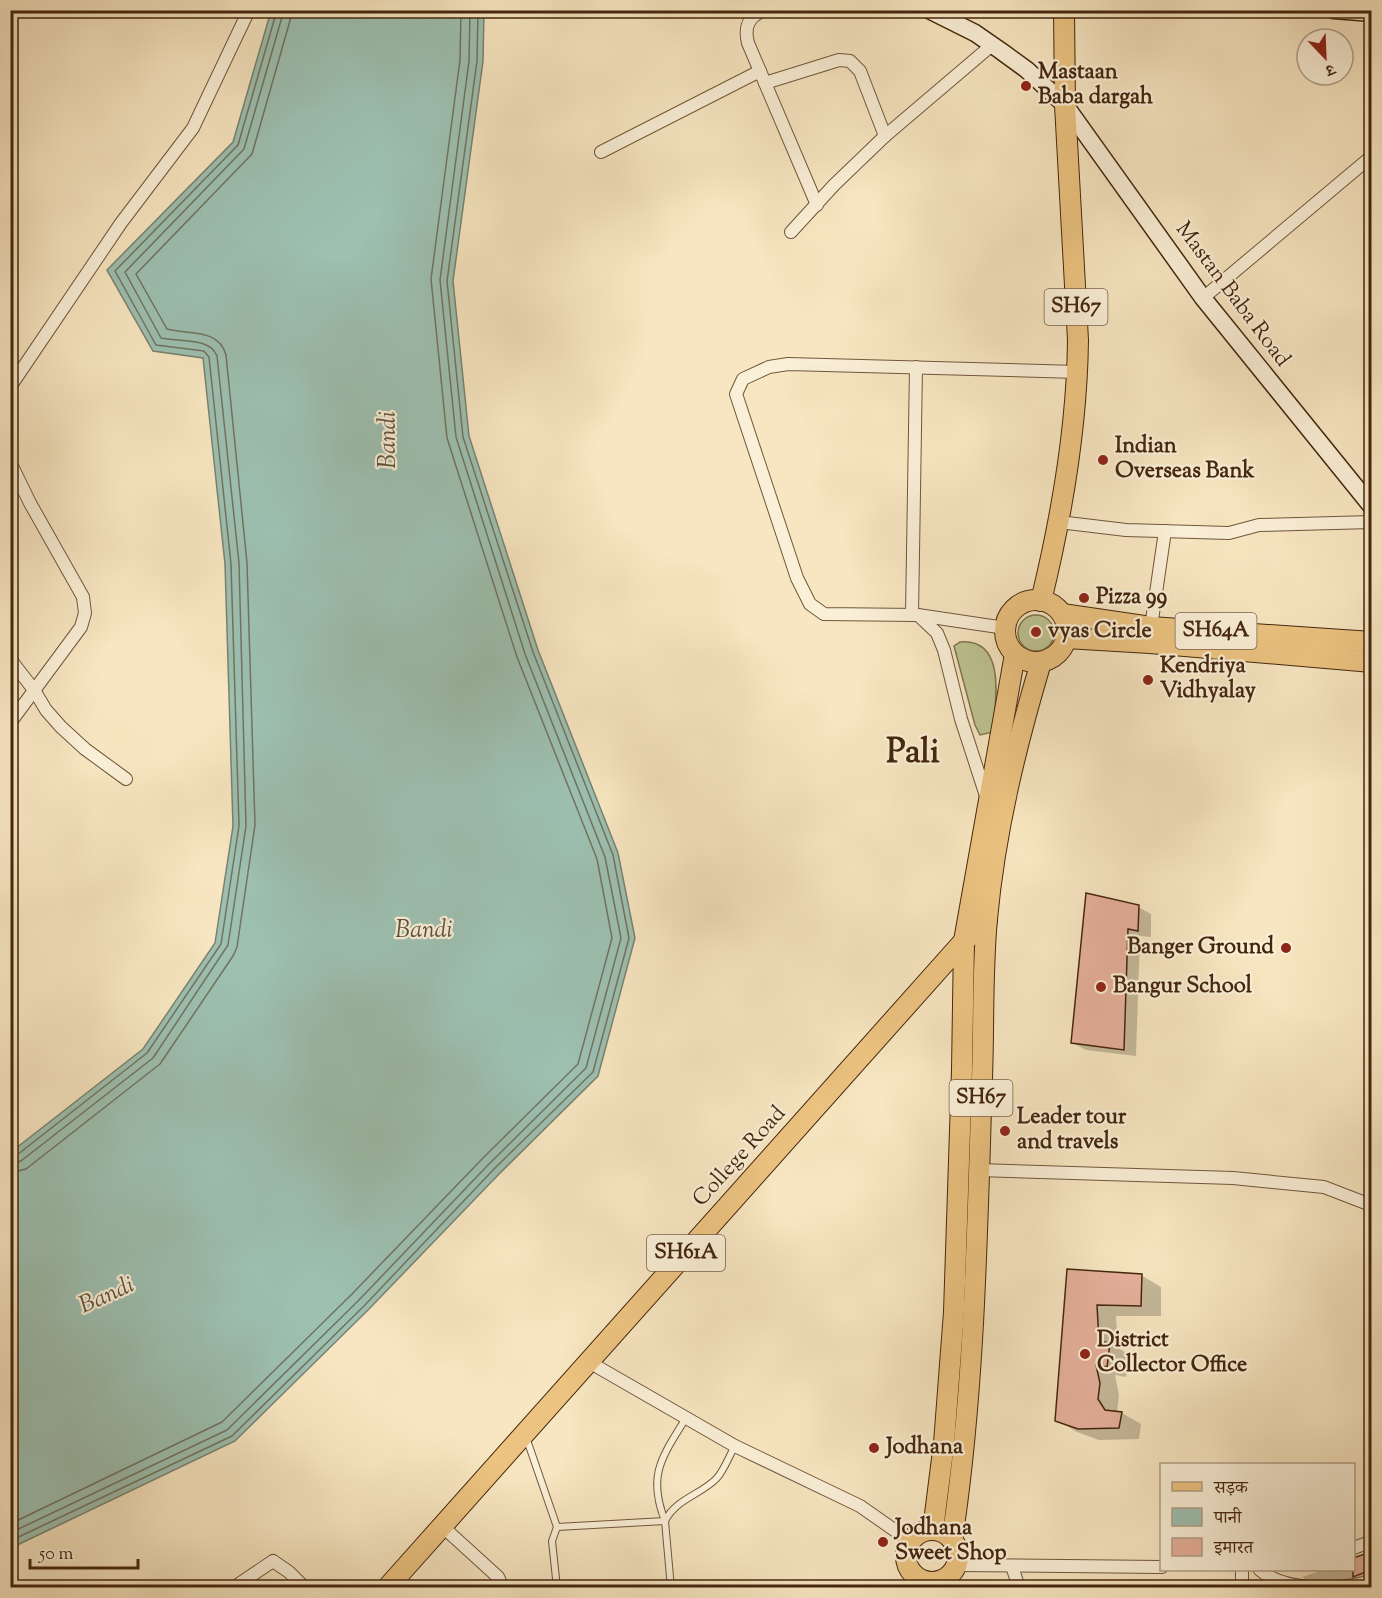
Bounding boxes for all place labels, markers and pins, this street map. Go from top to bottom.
place label: Mastaan Baba dargah [1038,57,1153,114]
marker: Mastaan Baba dargah [1019,79,1033,93]
place label: Indian Overseas Bank [1115,431,1255,488]
marker: Indian Overseas Bank [1096,453,1110,467]
place label: Pizza 99 [1096,582,1168,614]
marker: Pizza 99 [1077,591,1091,605]
place label: vyas Circle [1048,616,1152,648]
marker: vyas Circle [1029,625,1043,639]
place label: Kendriya Vidhyalay [1160,651,1256,708]
marker: Kendriya Vidhyalay [1141,673,1155,687]
place label: Banger Ground [1127,932,1275,964]
marker: Banger Ground [1279,941,1293,955]
place label: Bangur School [1113,971,1253,1003]
marker: Bangur School [1094,980,1108,994]
place label: Leader tour and travels [1017,1102,1127,1159]
marker: Leader tour and travels [998,1124,1012,1138]
place label: District Collector Office [1097,1325,1247,1382]
marker: District Collector Office [1078,1347,1092,1361]
place label: Jodhana [884,1432,964,1464]
marker: Jodhana [867,1441,881,1455]
place label: Jodhana Sweet Shop [893,1513,1006,1570]
marker: Jodhana Sweet Shop [876,1535,890,1549]

